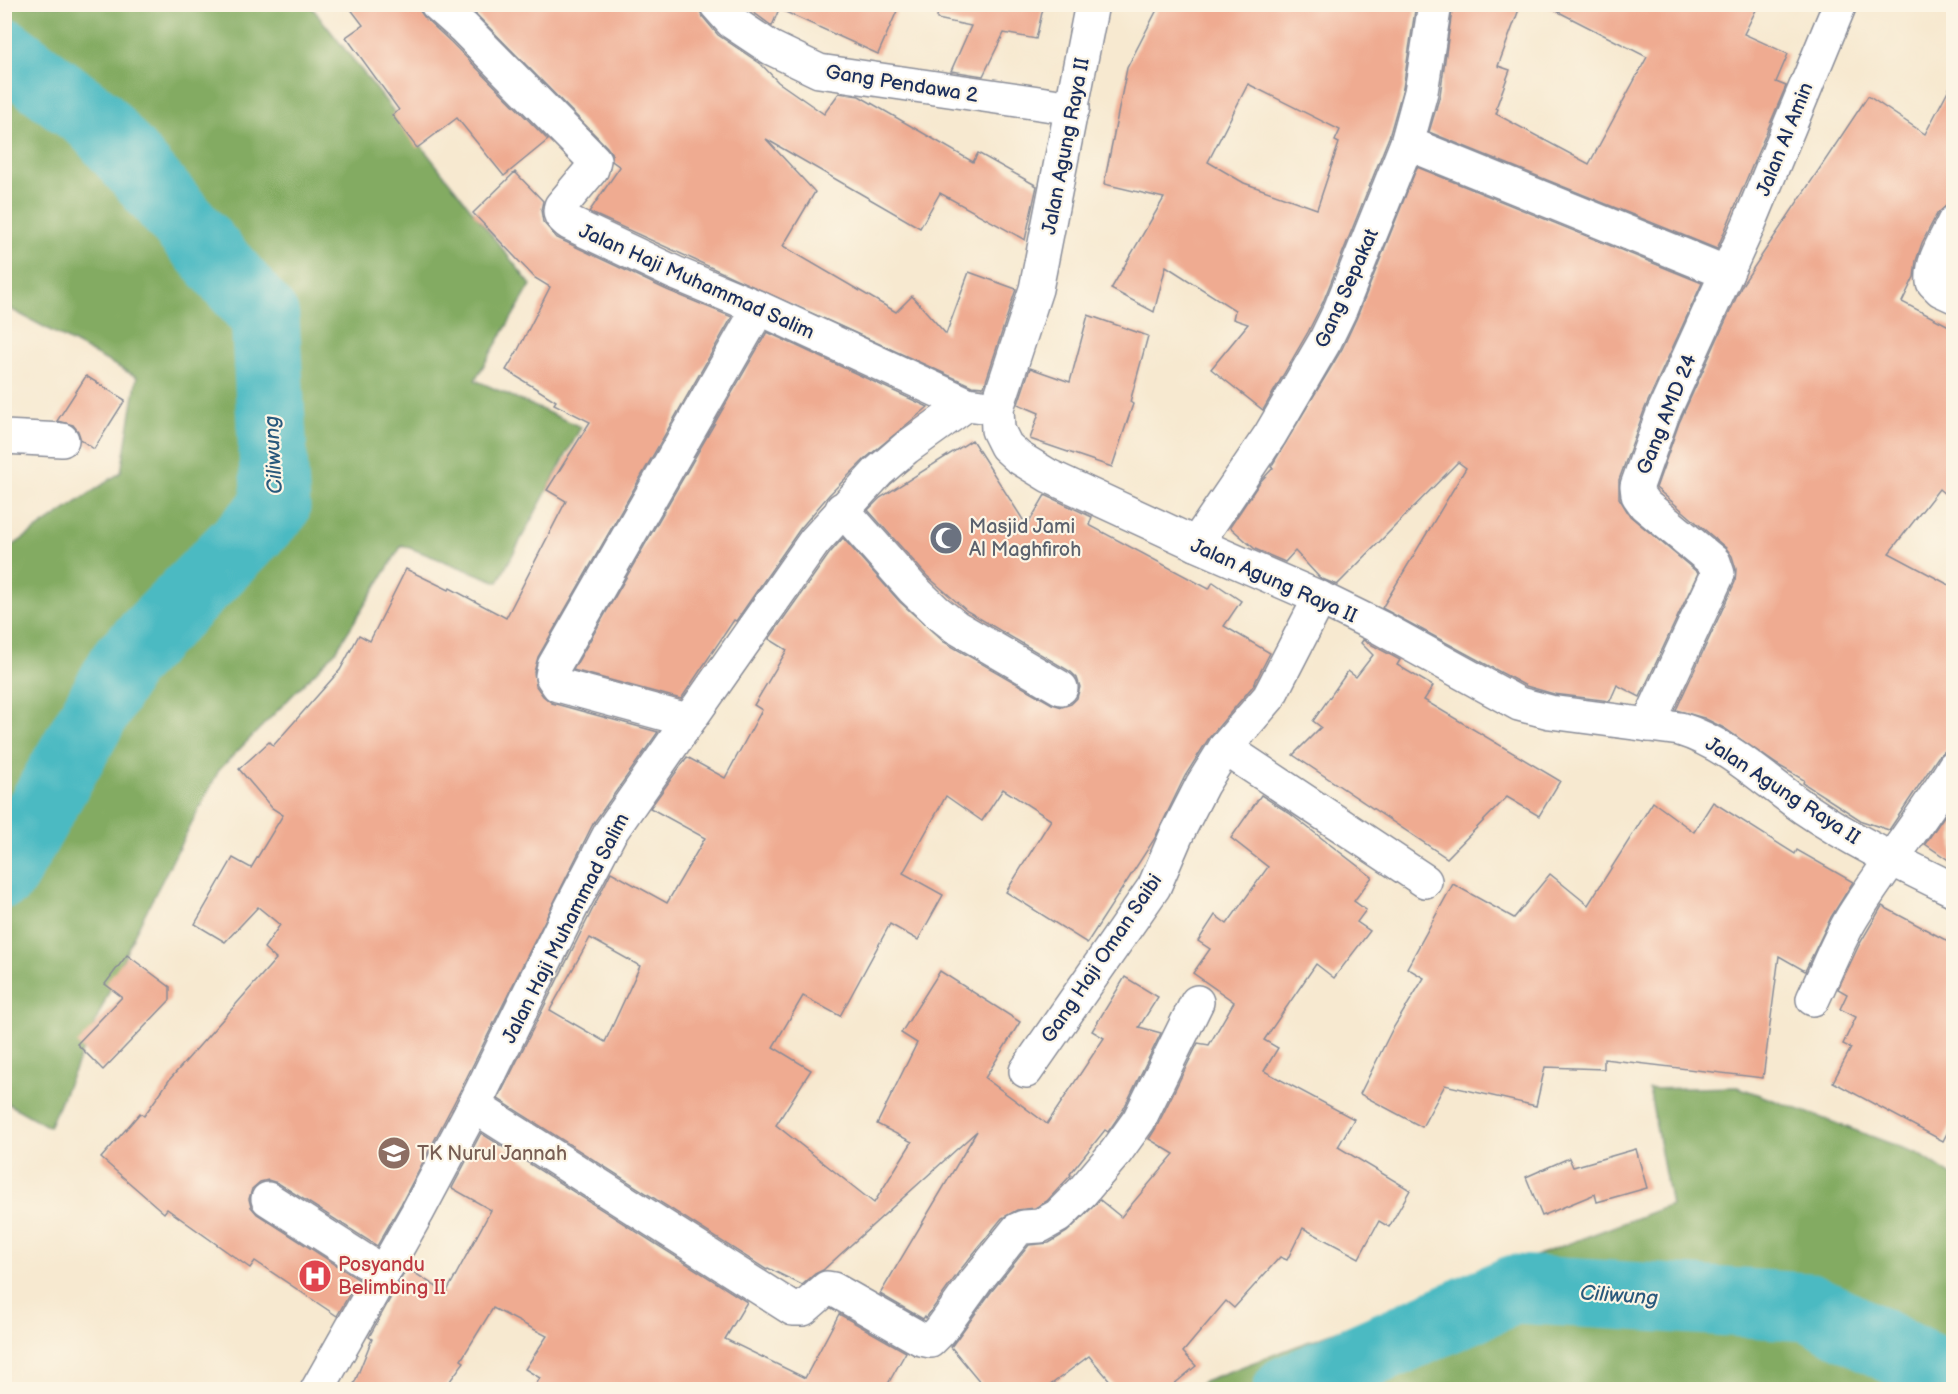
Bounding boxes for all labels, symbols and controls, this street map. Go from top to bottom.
street label: Jalan Agung Raya II [1037,56,1095,237]
street label: Gang Pendawa 2 [824,60,980,108]
street label: Jalan Al Amin [1751,79,1819,200]
street label: Jalan Haji Muhammad Salim [575,219,818,345]
street label: Gang Sepakat [1310,225,1384,352]
street label: Gang AMD 24 [1632,351,1702,478]
water label: Ciliwung [259,415,288,495]
place label: Masjid Jami Al Maghfiroh [969,515,1081,562]
mosque icon: Masjid Jami Al Maghfiroh [928,520,964,556]
street label: Jalan Agung Raya II [1187,533,1360,628]
street label: Jalan Agung Raya II [1701,732,1864,850]
street label: Jalan Haji Muhammad Salim [497,809,635,1048]
street label: Gang Haji Oman Saibi [1036,869,1167,1048]
school or university icon: TK Nurul Jannah [376,1135,412,1171]
place label: TK Nurul Jannah [417,1142,567,1166]
place label: Posyandu Belimbing II [338,1253,446,1300]
hospital icon: Posyandu Belimbing II [297,1258,333,1294]
water label: Ciliwung [1579,1280,1659,1311]

